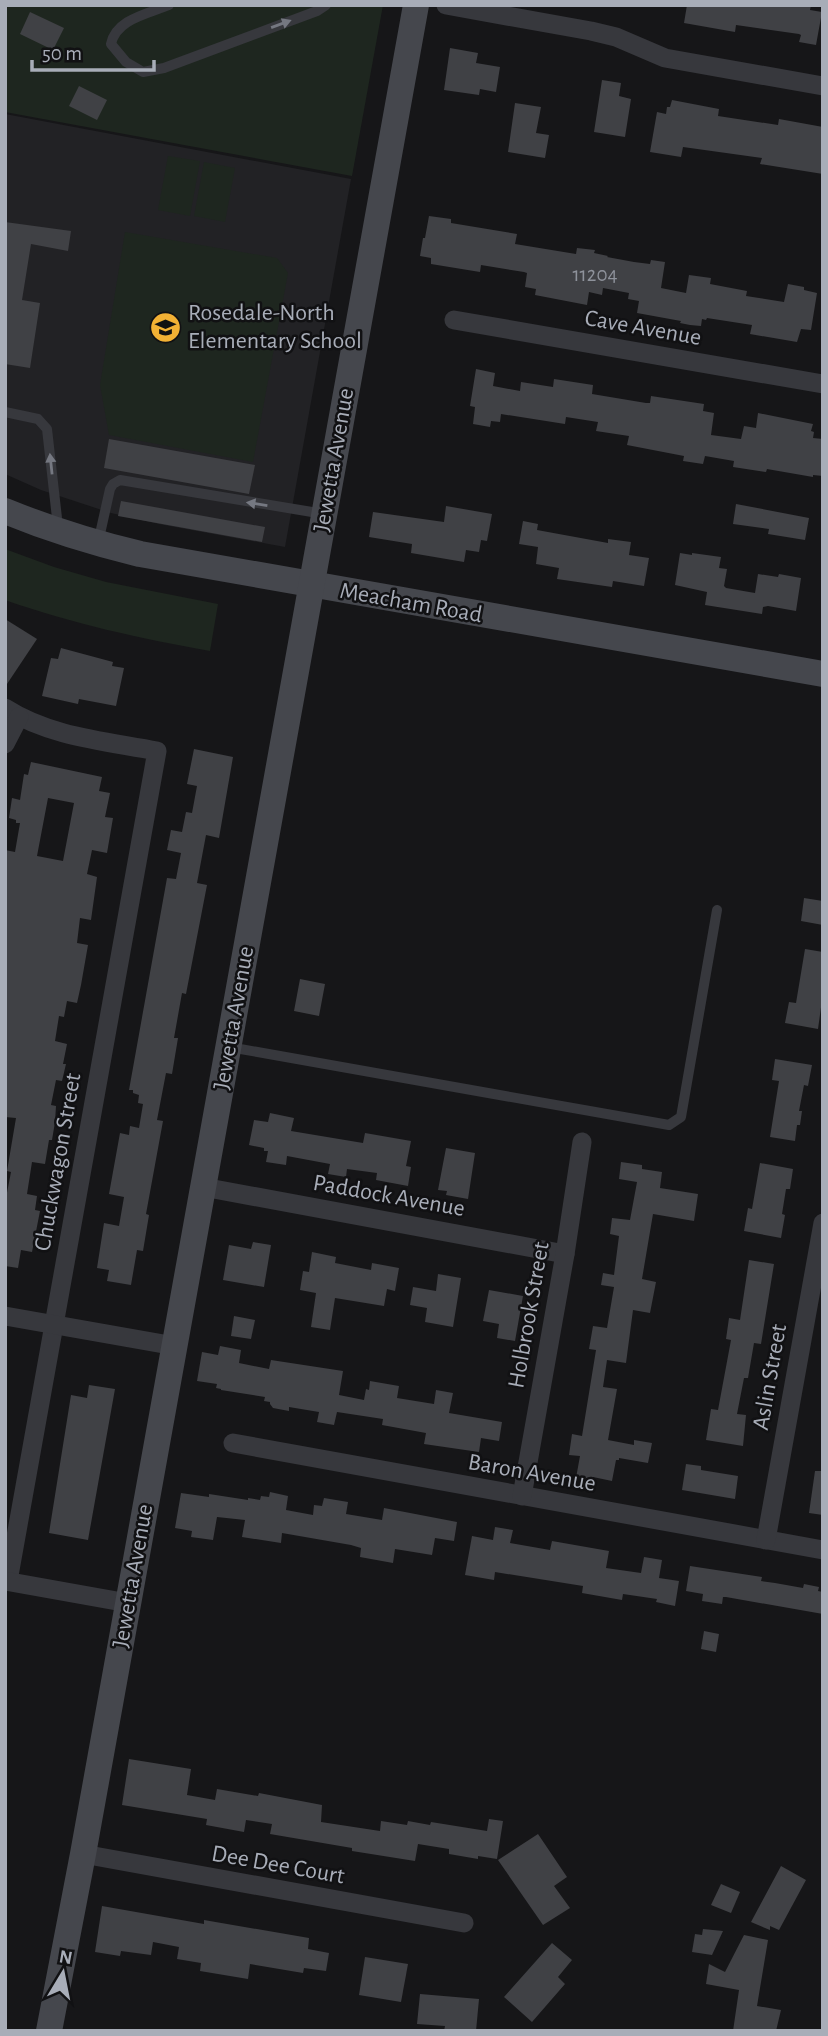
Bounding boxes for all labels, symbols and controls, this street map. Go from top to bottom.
one-way arrow [271,19,292,30]
scale bar [32,28,154,72]
text: 50 m [42,43,82,64]
house number: 11204 [572,264,618,285]
place label: Rosedale-North Elementary School [188,301,362,353]
street label: Cave Avenue [583,306,703,350]
school or university icon: Rosedale-North Elementary School [148,310,182,344]
street label: Jewetta Avenue [310,386,358,534]
one-way arrow [46,452,57,474]
one-way arrow [246,498,268,509]
street label: Meacham Road [338,579,484,627]
street label: Jewetta Avenue [210,944,258,1092]
street label: Chuckwagon Street [31,1071,86,1253]
street label: Paddock Avenue [311,1171,467,1221]
street label: Holbrook Street [504,1239,554,1390]
street label: Aslin Street [749,1322,791,1432]
street label: Baron Avenue [466,1450,598,1496]
street label: Jewetta Avenue [109,1502,157,1650]
street label: Dee Dee Court [210,1842,347,1889]
north arrow [28,1938,98,2008]
text: N [58,1947,74,1968]

